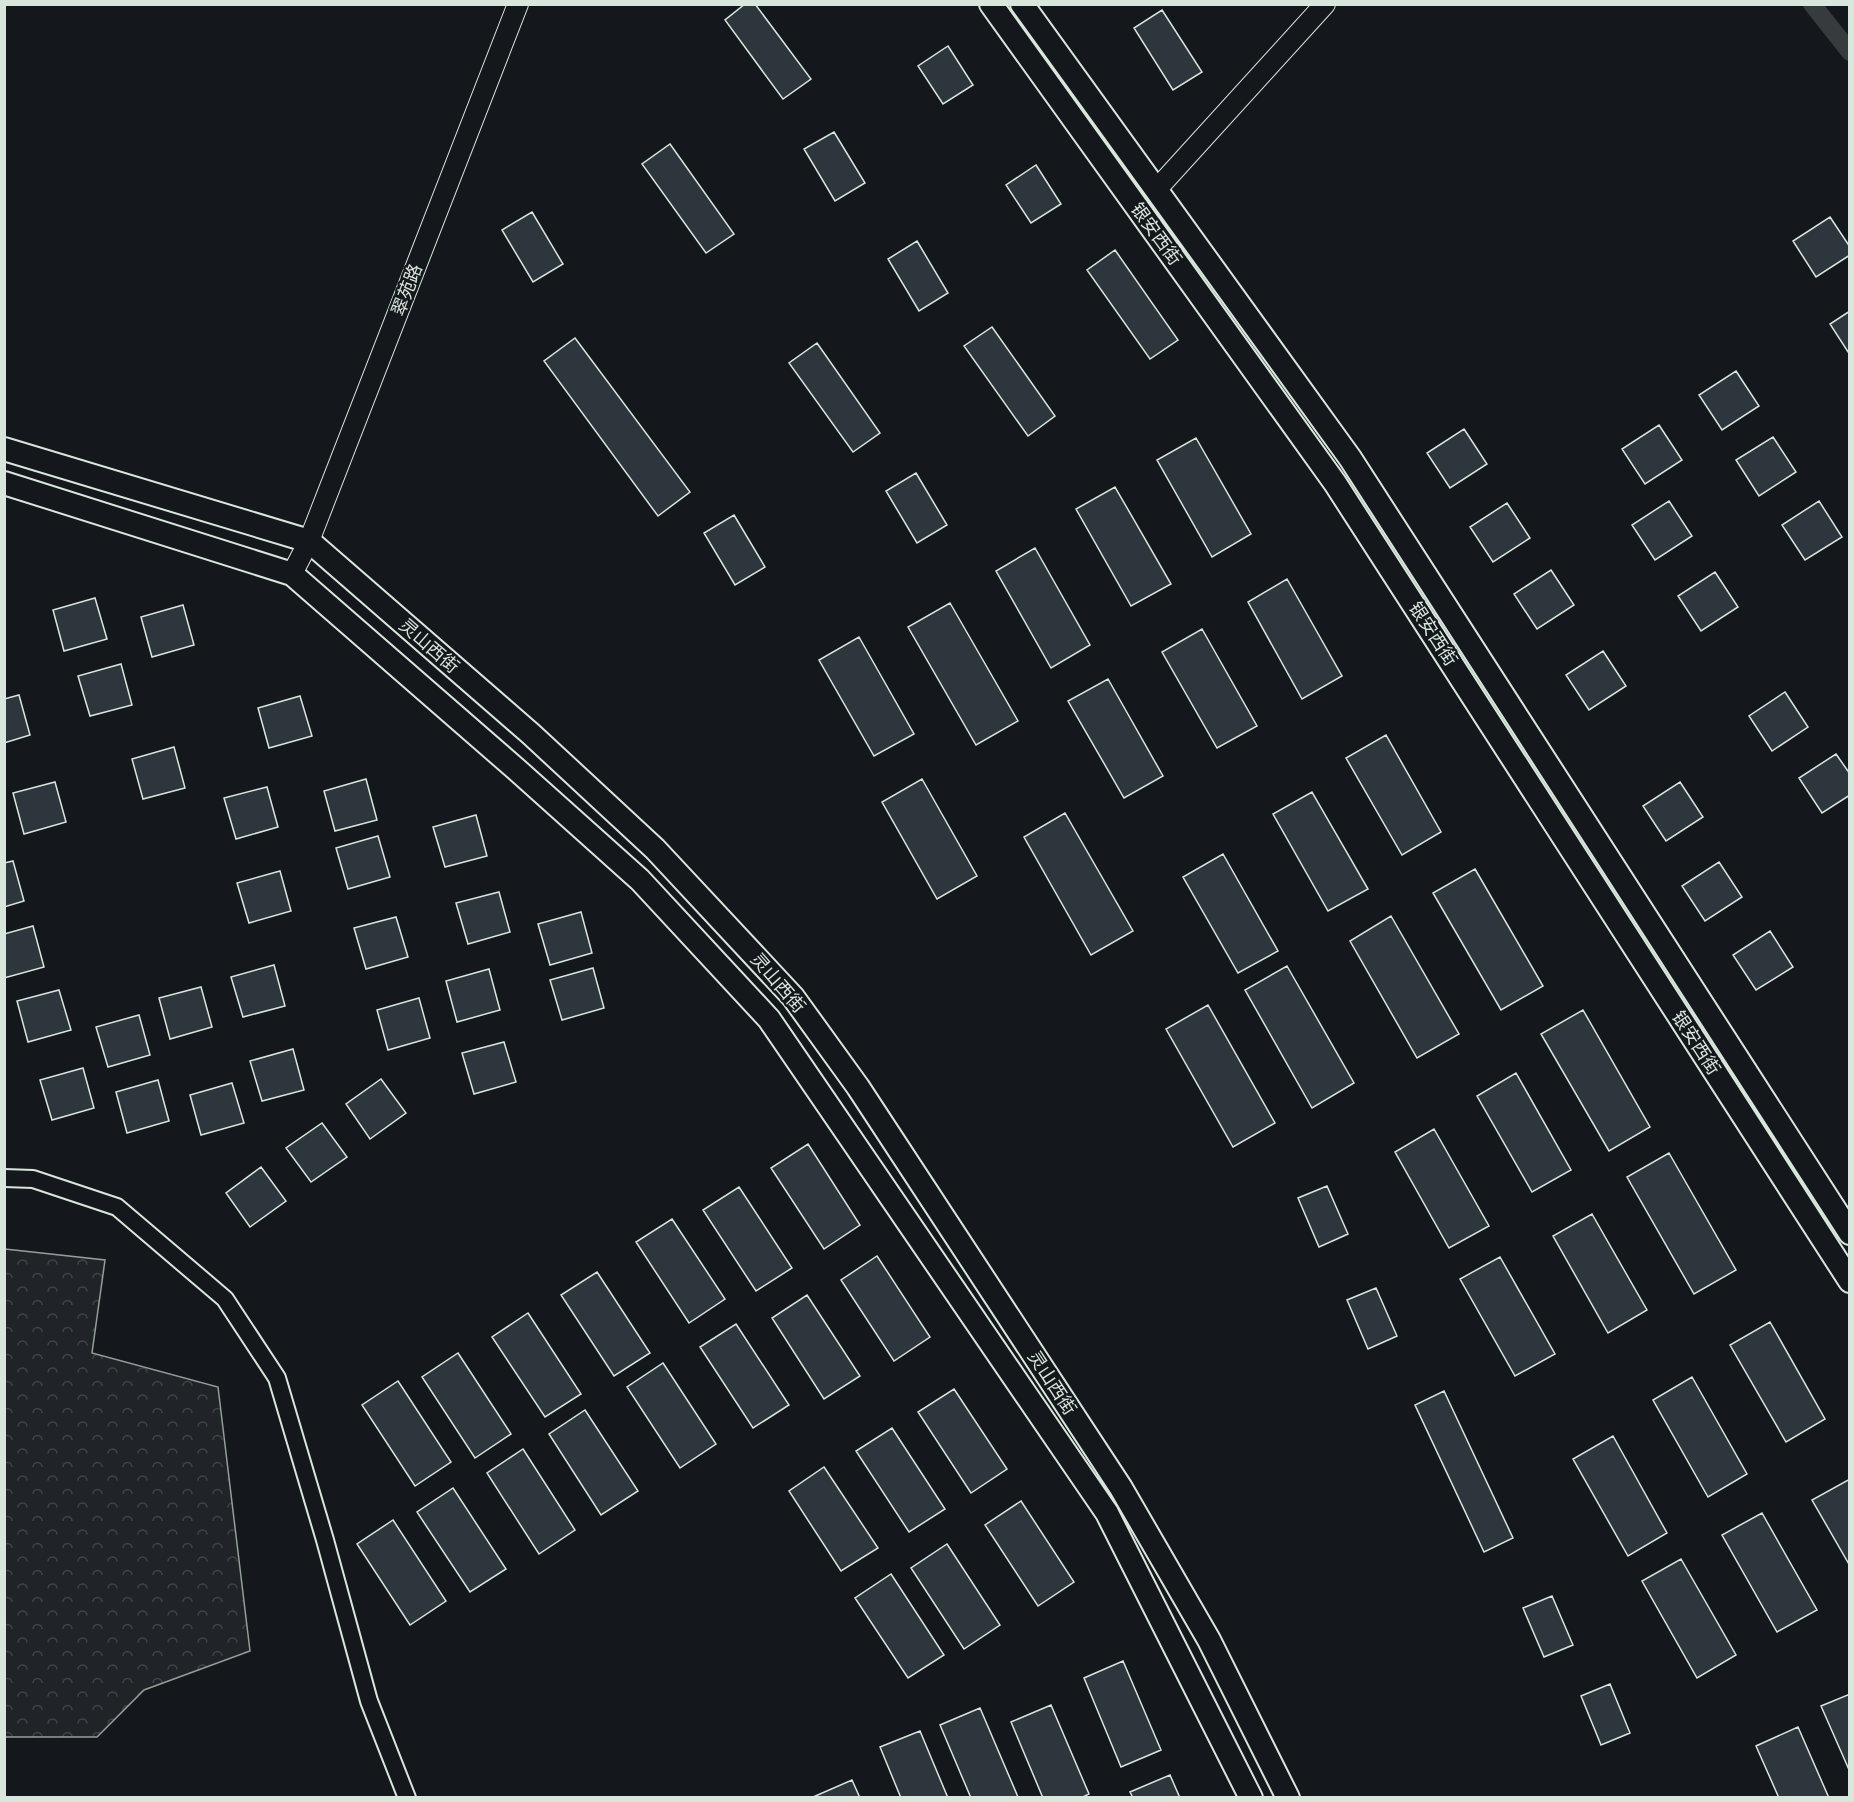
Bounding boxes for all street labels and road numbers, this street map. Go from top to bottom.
street label: 银安西街 [1127,198,1186,269]
street label: 翠苑路 [387,261,426,319]
street label: 银安西街 [1405,598,1462,670]
street label: 灵山西街 [395,614,463,677]
street label: 灵山西街 [747,949,810,1017]
street label: 银安西街 [1668,1007,1725,1079]
street label: 灵山西街 [1024,1347,1081,1419]

